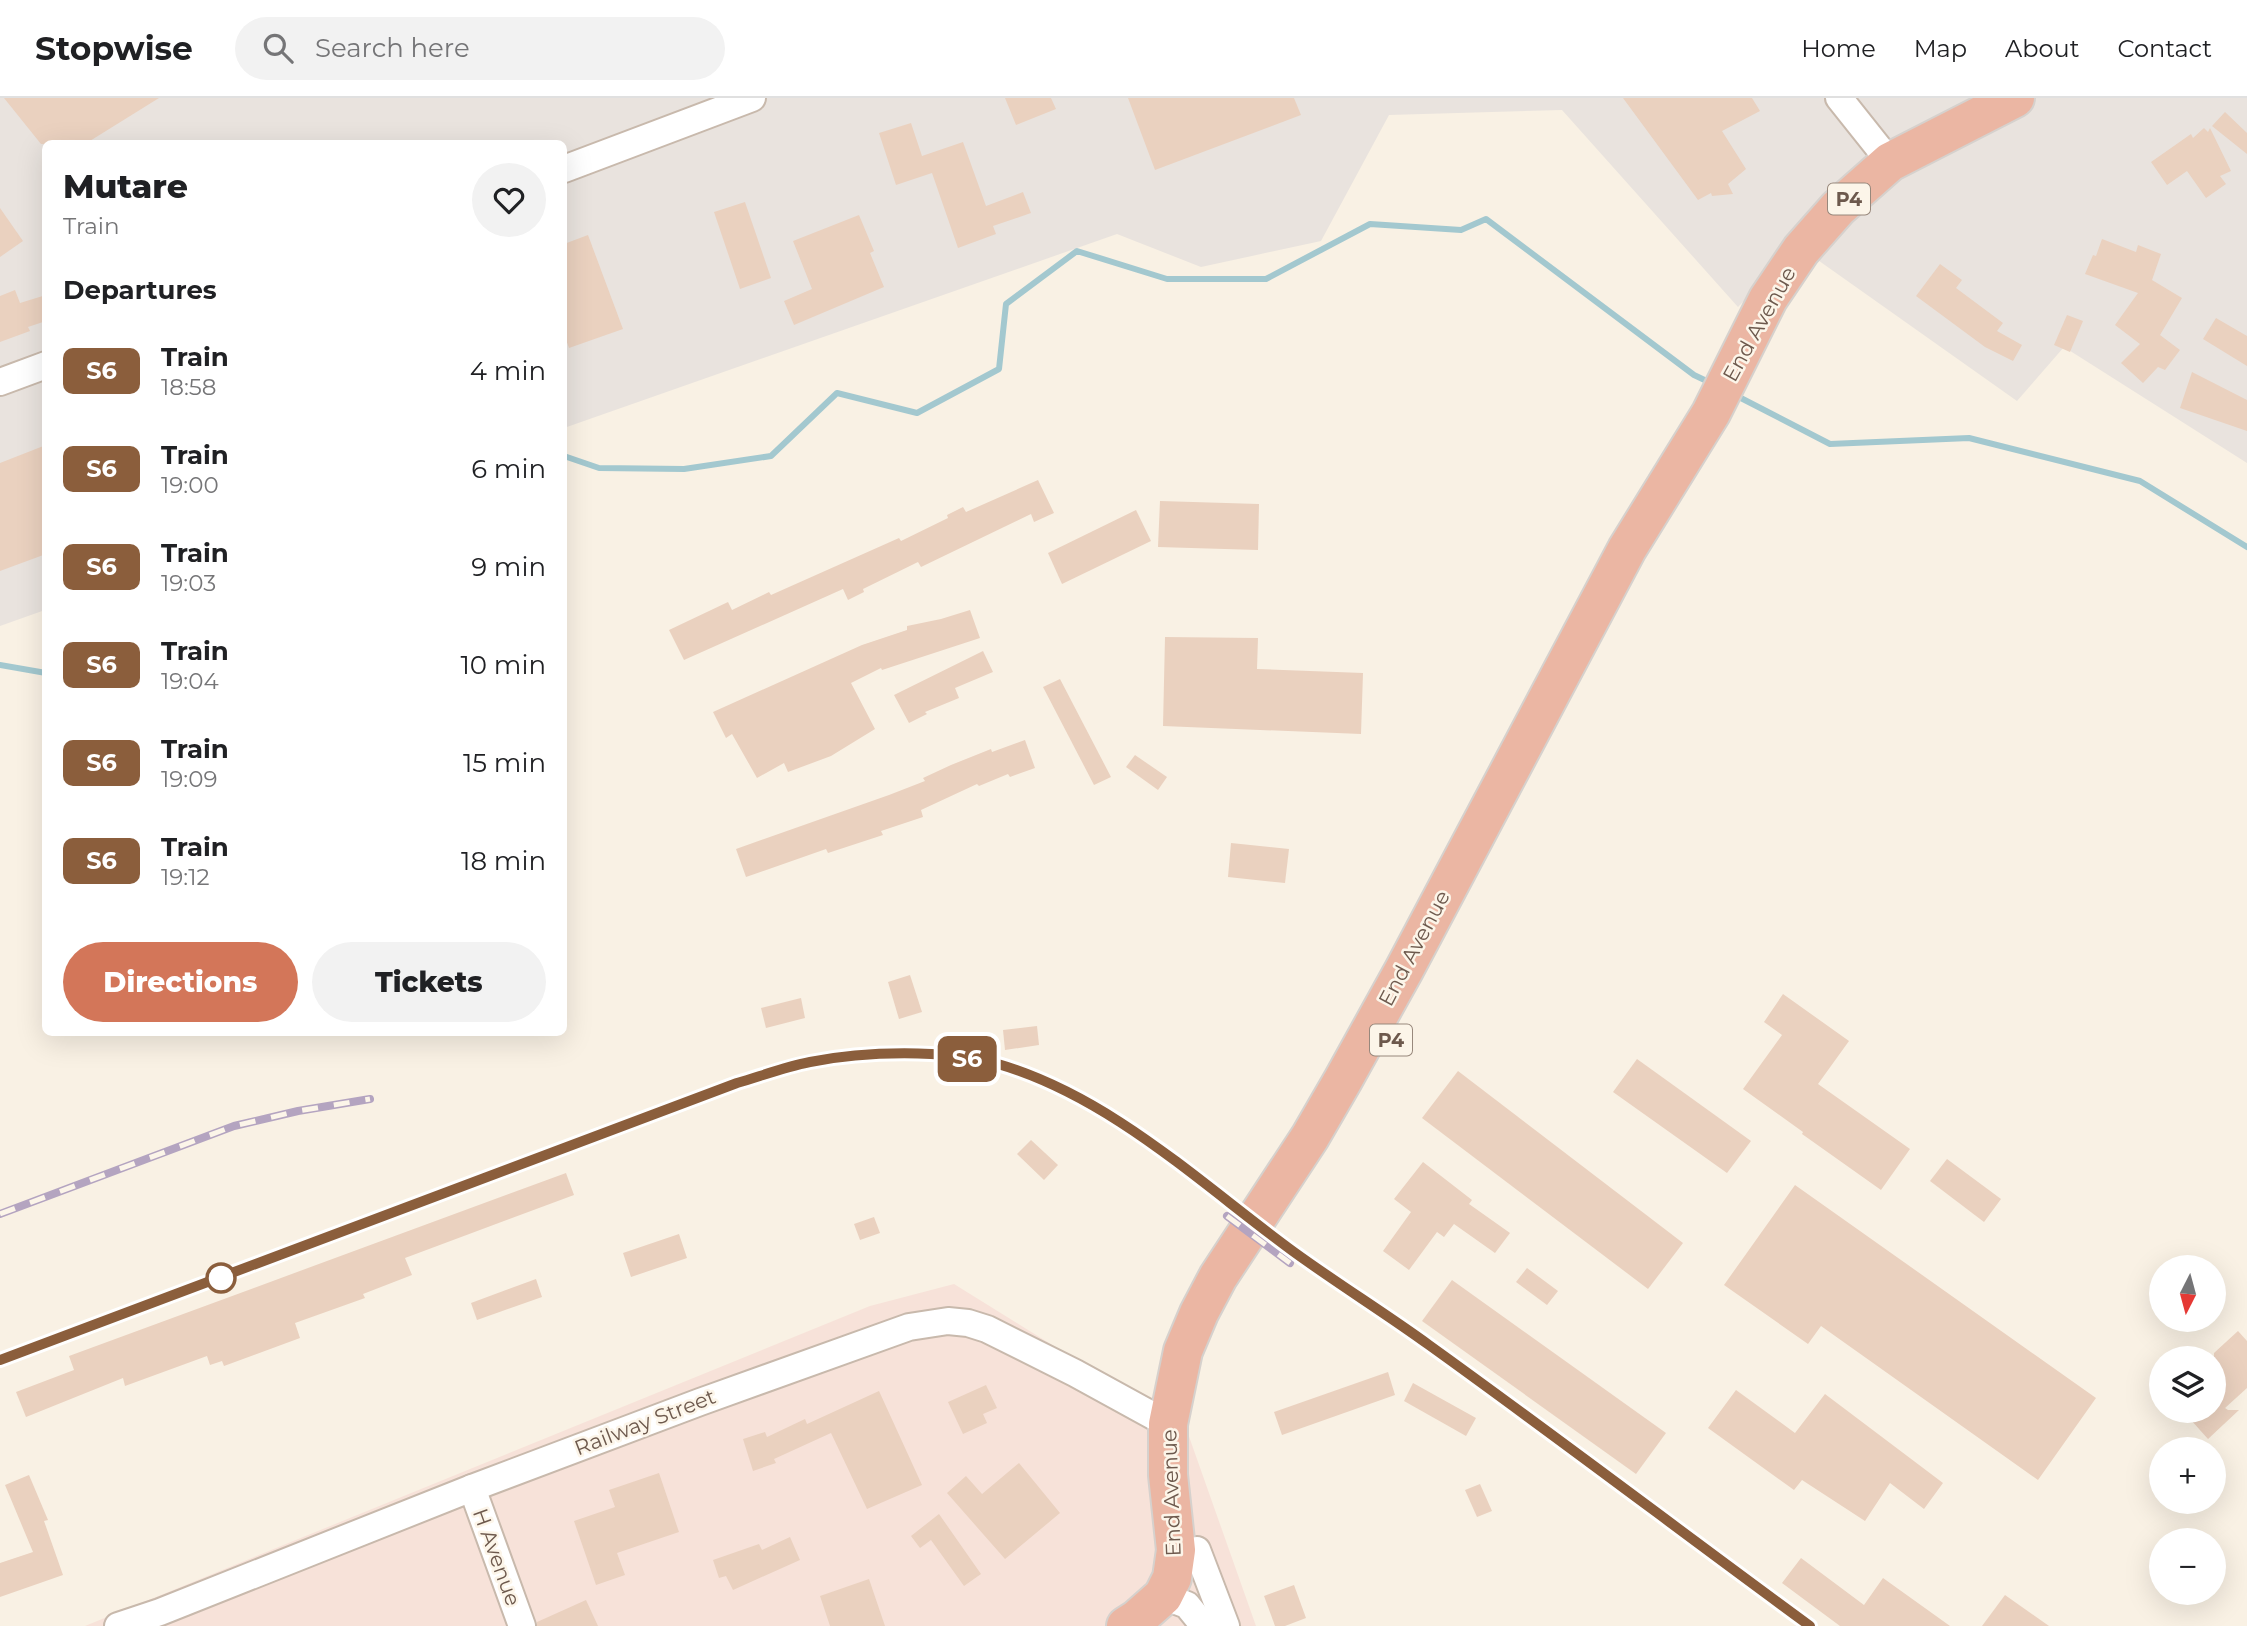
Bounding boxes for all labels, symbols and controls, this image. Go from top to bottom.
search box [235,17,725,80]
text: Stopwise [35,28,193,68]
icon: search [259,29,297,67]
text: Search here [315,32,470,64]
text: Home [1801,34,1876,63]
text: Map [1914,34,1967,63]
text: About [2005,34,2079,63]
text: Contact [2117,34,2212,63]
button: heart [472,163,546,237]
text: Mutare [63,166,188,206]
road number: P4 [1828,184,1870,214]
text: Train [63,212,119,240]
street label: End Avenue [1717,262,1801,386]
text: Departures [63,274,217,306]
text: Train [161,341,229,373]
text: 4 min [470,355,546,387]
text: S6 [86,356,117,385]
text: 18:58 [161,373,217,401]
text: Train [161,439,229,471]
text: 6 min [471,453,546,485]
text: S6 [86,454,117,483]
text: 19:00 [161,471,219,499]
text: Train [161,537,229,569]
text: 9 min [471,551,546,583]
text: S6 [86,552,117,581]
text: 19:03 [161,569,216,597]
text: Train [161,635,229,667]
text: 10 min [460,649,546,681]
text: S6 [86,650,117,679]
text: 19:04 [161,667,219,695]
text: Train [161,733,229,765]
text: 15 min [463,747,546,779]
text: S6 [86,748,117,777]
text: 19:09 [161,765,217,793]
text: Train [161,831,229,863]
text: 18 min [461,845,546,877]
text: S6 [86,846,117,875]
text: 19:12 [161,863,210,891]
street label: End Avenue [1373,886,1455,1010]
button: Directions [63,942,298,1022]
button: Tickets [312,942,546,1022]
road number: P4 [1370,1024,1412,1056]
line badge: S6 [936,1036,998,1082]
text: S6 [952,1044,982,1073]
north arrow [2149,1255,2226,1332]
map controls [2149,1255,2226,1605]
unlabelled marker [206,1263,236,1293]
button: layers [2149,1346,2226,1423]
street label: Railway Street [571,1384,719,1460]
street label: End Avenue [1156,1429,1186,1557]
button: + [2149,1437,2226,1514]
street label: H Avenue [468,1505,526,1609]
button: − [2149,1528,2226,1605]

